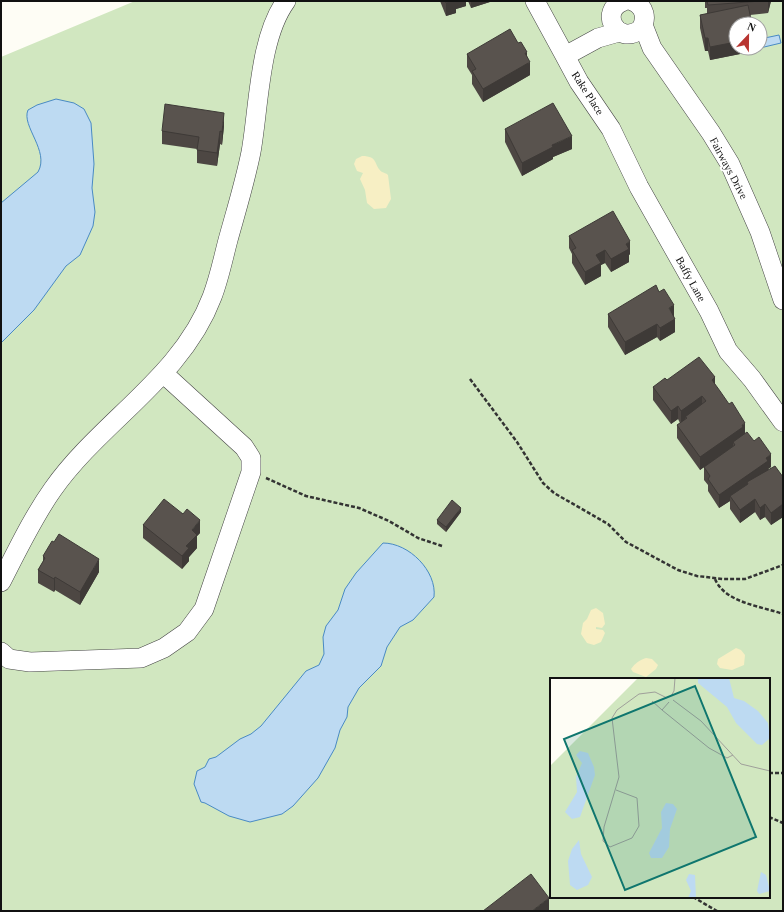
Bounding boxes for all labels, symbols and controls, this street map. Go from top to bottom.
north arrow [728,16,768,56]
text: N [746,20,758,34]
street label: Rake Place [570,69,606,117]
street label: Fairways Drive [708,135,750,201]
street label: Baffy Lane [674,254,708,304]
inset map [550,678,770,898]

